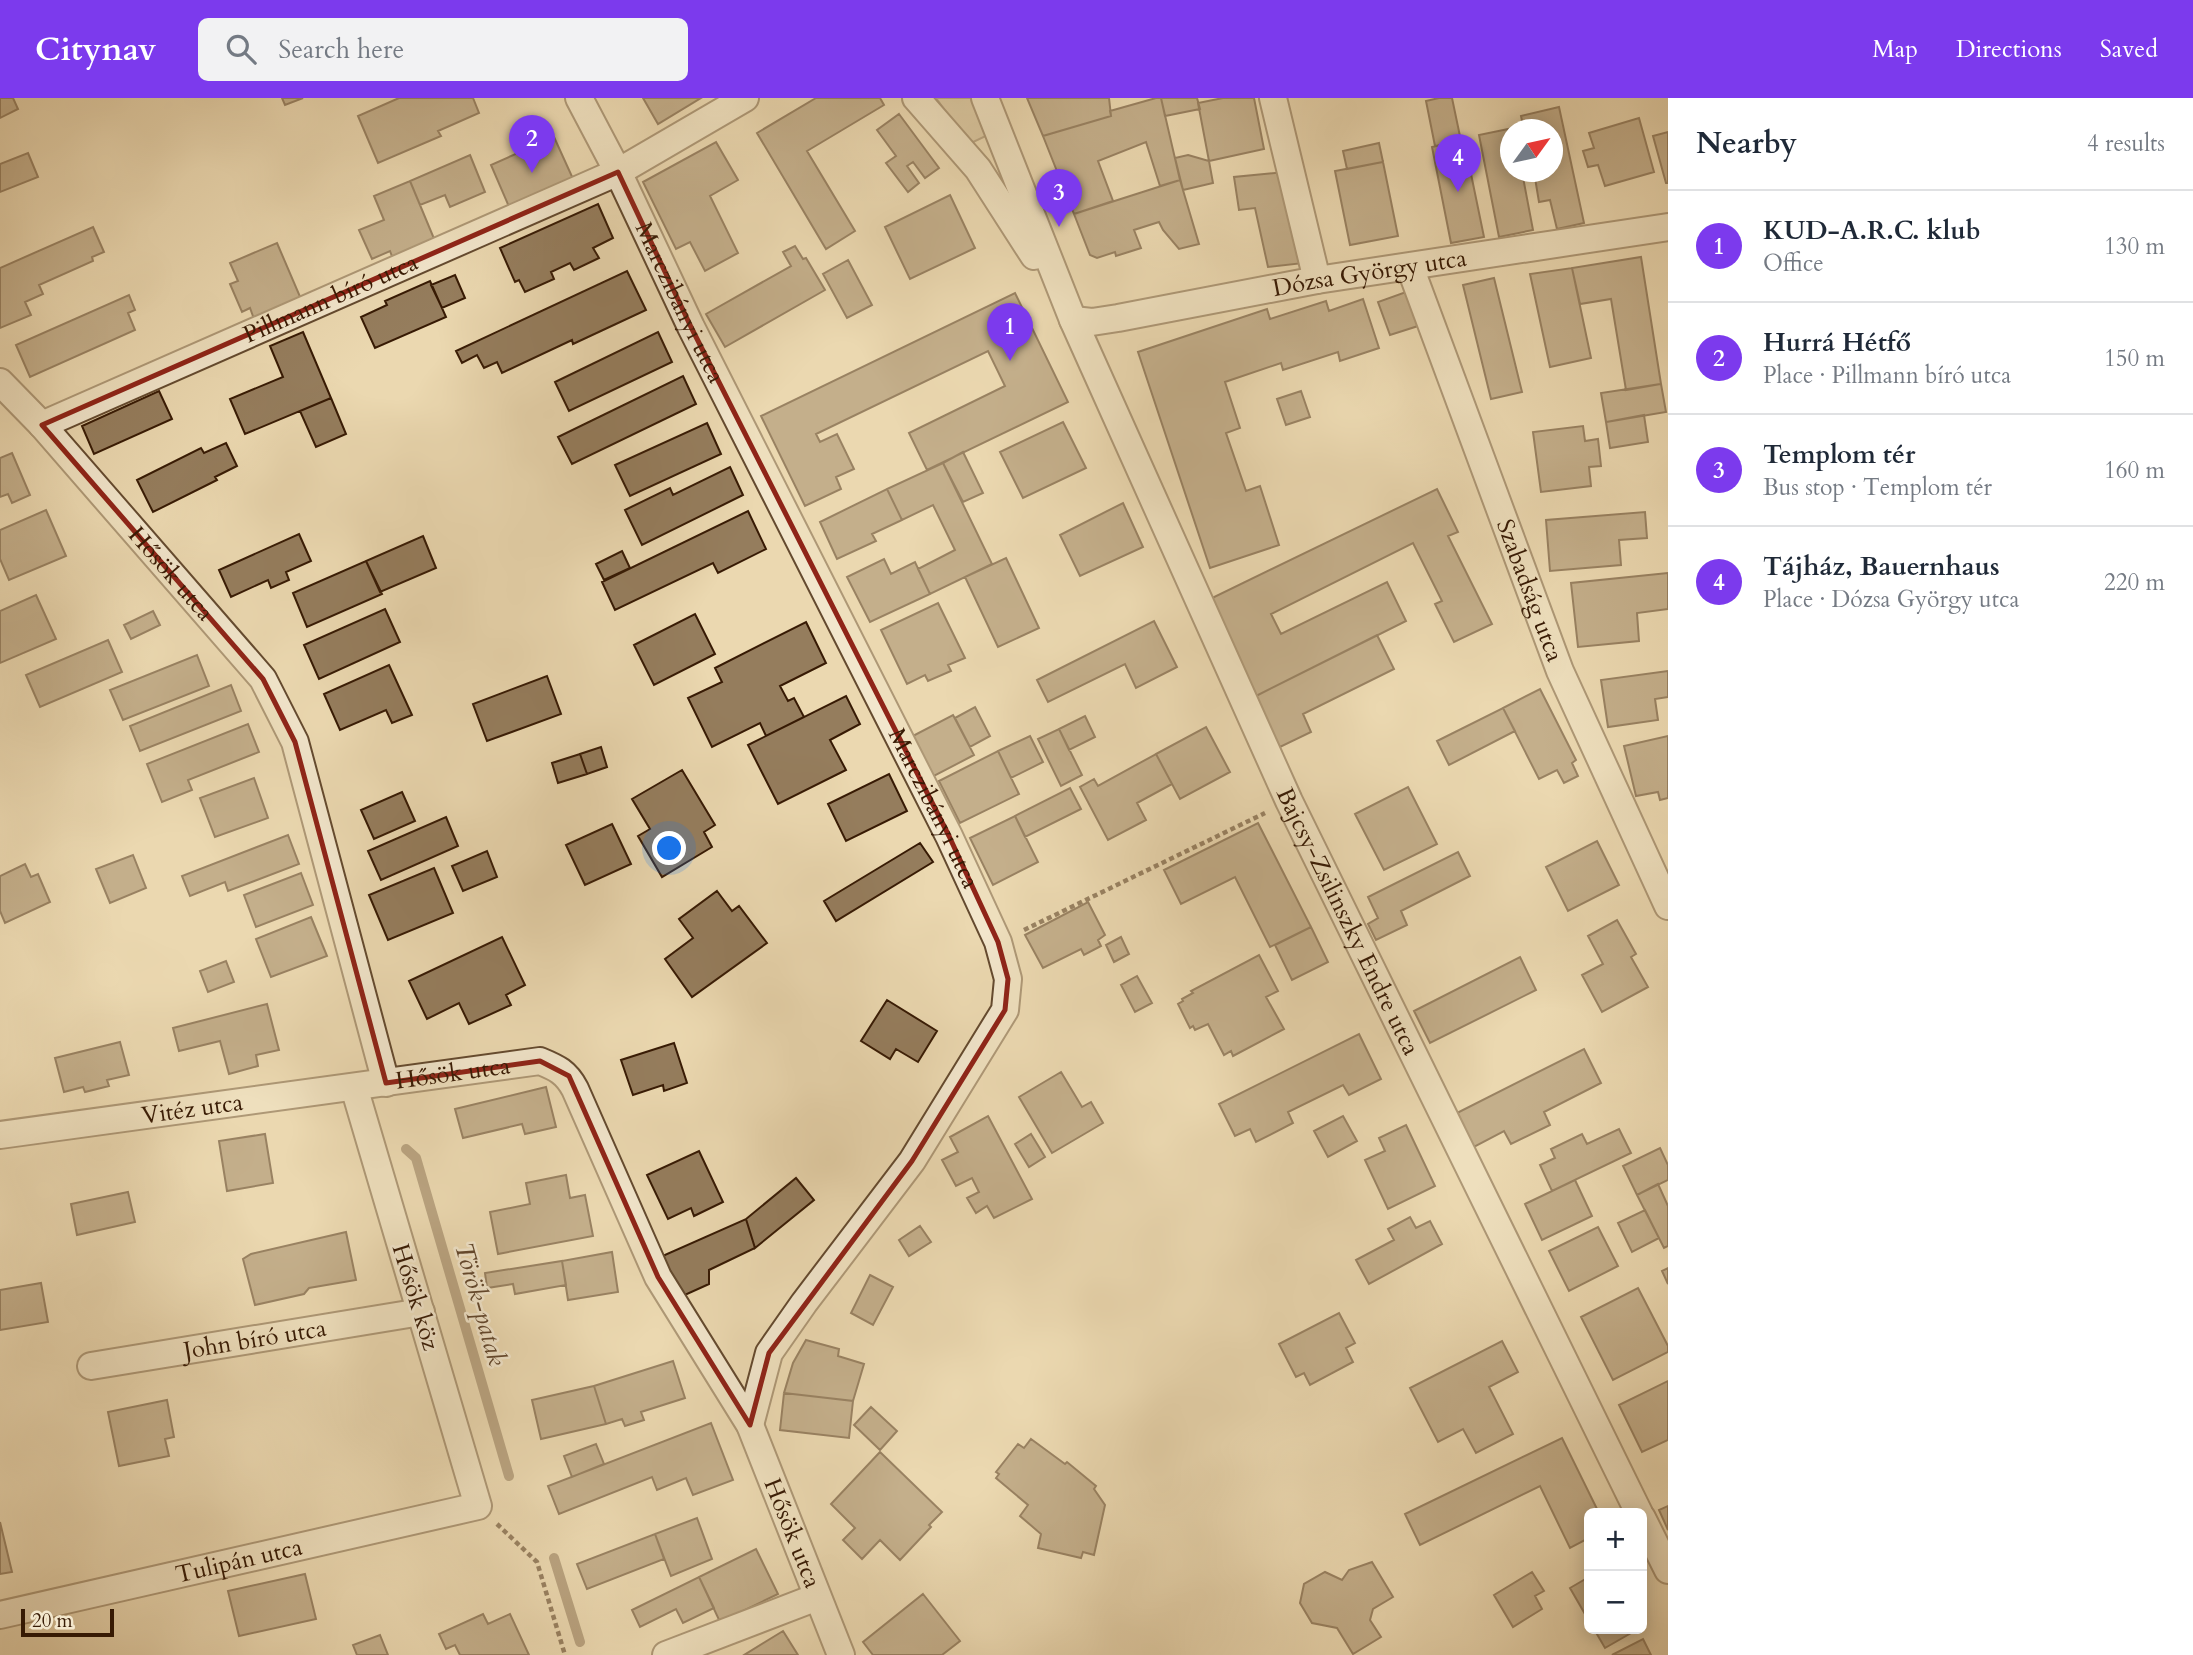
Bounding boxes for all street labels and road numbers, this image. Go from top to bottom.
street label: Marczibányi utca [627,217,733,389]
street label: Dózsa György utca [1270,242,1470,305]
street label: Pillmann bíró utca [238,246,424,352]
street label: Szabadság utca [1488,515,1571,667]
street label: Hősök utca [121,519,222,629]
street label: Marczibányi utca [880,722,987,894]
street label: Bajcsy-Zsilinszky Endre utca [1268,782,1428,1061]
street label: Hősök utca [393,1049,513,1098]
street label: Vitéz utca [139,1086,246,1132]
street label: Hősök köz [384,1240,447,1355]
street label: John bíró utca [178,1312,329,1368]
street label: Hősök utca [756,1473,829,1593]
street label: Tulipán utca [172,1530,306,1591]

